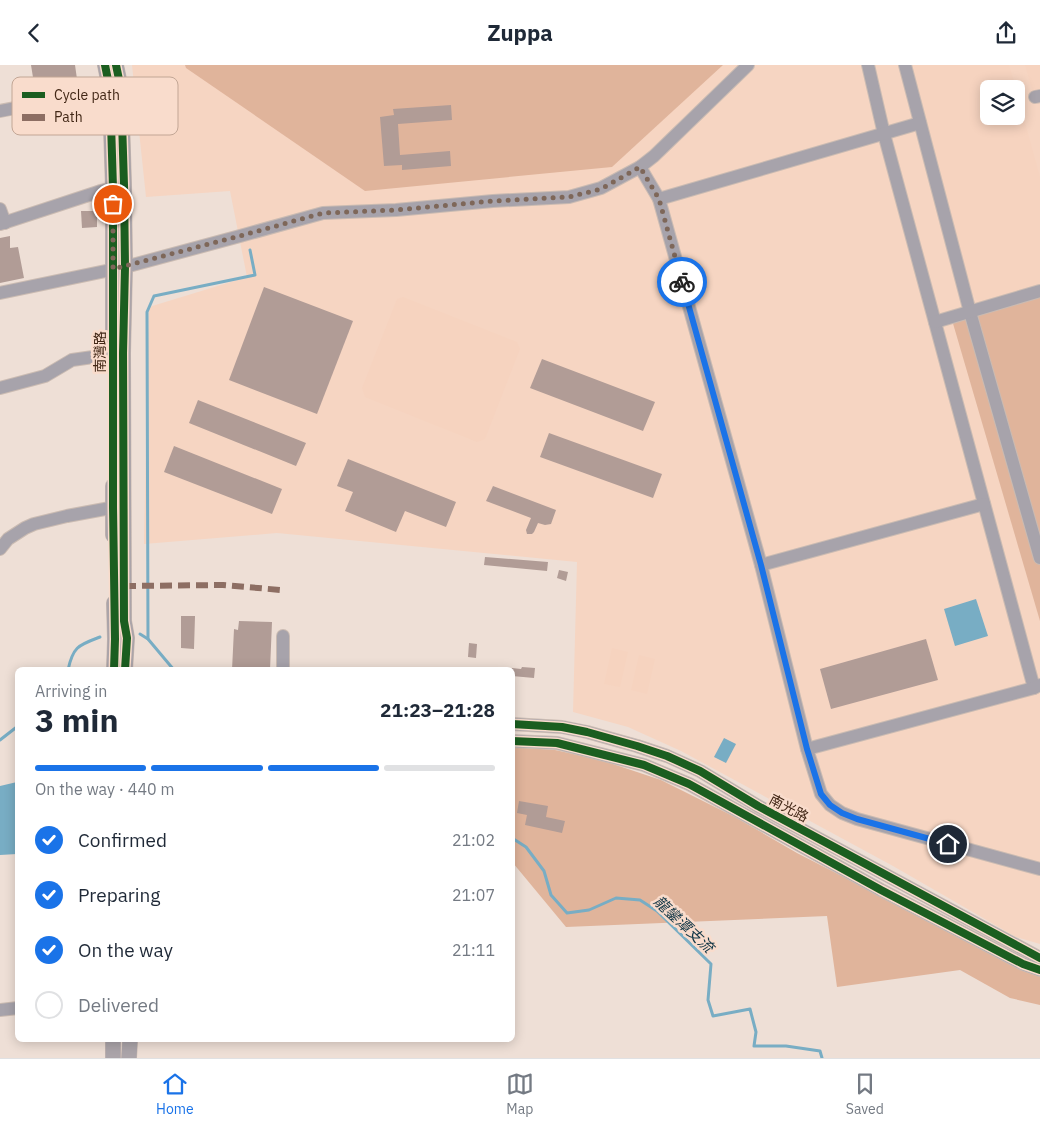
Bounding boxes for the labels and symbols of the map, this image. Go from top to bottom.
legend [12,77,178,135]
text: Cycle path [54,86,120,104]
text: Path [54,108,83,126]
pin [92,183,134,225]
courier [657,257,707,307]
street label: 南灣路 [91,331,109,373]
street label: 南光路 [766,790,812,826]
pin [927,823,969,865]
water label: 龍鑾潭支流 [650,891,719,958]

